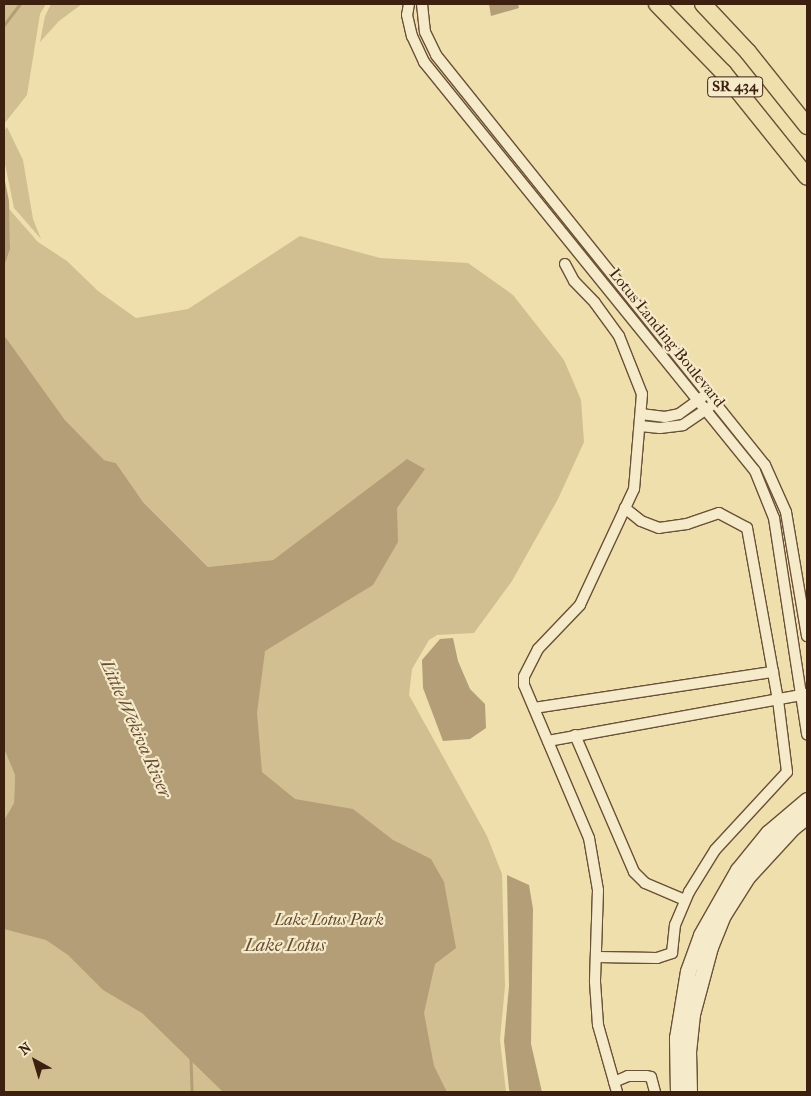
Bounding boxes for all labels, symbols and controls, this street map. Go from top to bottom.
road number: SR 434 [706,74,764,100]
street label: Lotus Landing Boulevard [605,265,729,411]
water label: Little Wekiva River [95,656,175,802]
park label: Lake Lotus Park [274,910,384,930]
water label: Lake Lotus [244,935,326,957]
north arrow [10,1036,60,1086]
text: N [16,1039,35,1059]

